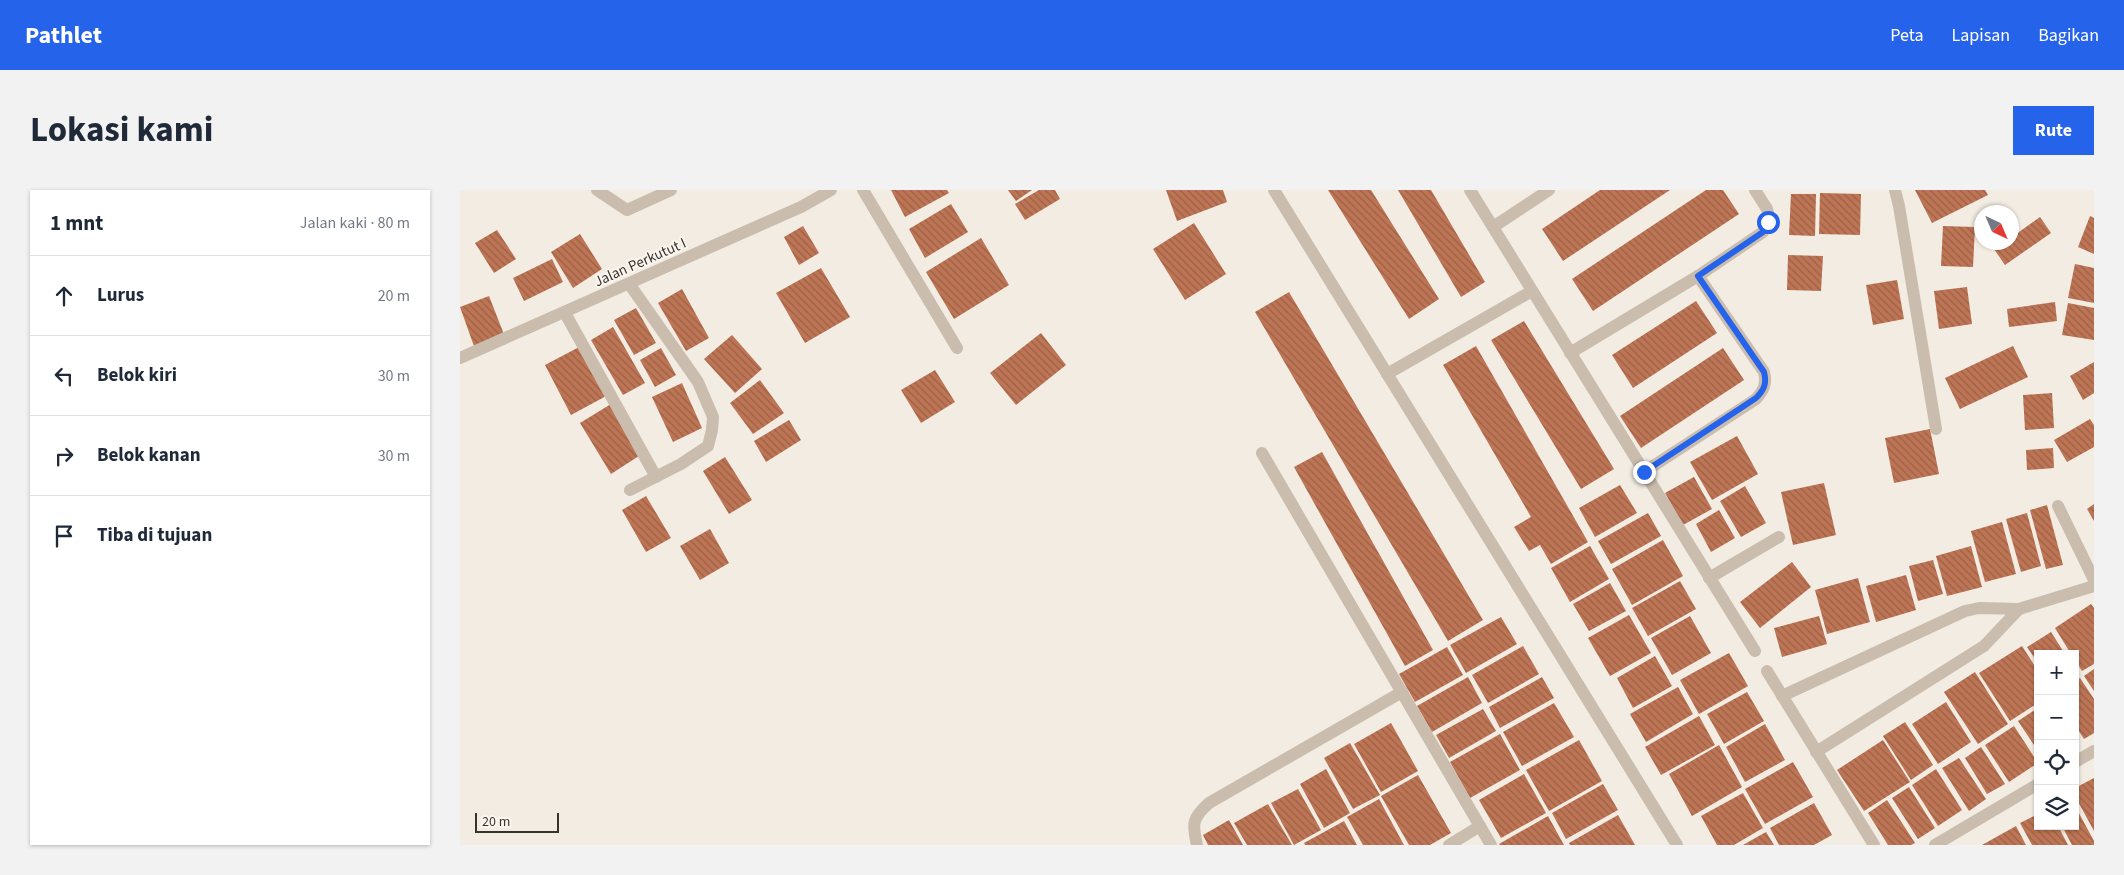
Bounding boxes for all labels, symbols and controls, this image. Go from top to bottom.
text: Pathlet [25,18,102,53]
text: Peta [1890,23,1923,48]
text: Lapisan [1951,23,2010,48]
text: Bagikan [2038,23,2099,48]
text: Lokasi kami [30,105,213,155]
button: Rute [2013,106,2094,155]
north arrow [1974,205,2019,250]
text: 1 mnt [50,208,103,238]
route start [1757,211,1780,234]
text: Jalan kaki · 80 m [300,212,410,234]
street label: Jalan Perkutut I [591,233,690,292]
icon: ahead [50,282,78,310]
text: Lurus [97,282,144,309]
text: 20 m [378,285,410,307]
icon: left [50,362,78,390]
text: Belok kiri [97,362,177,389]
text: 30 m [378,365,410,387]
icon: right [50,442,78,470]
text: Belok kanan [97,442,201,469]
text: 30 m [378,445,410,467]
route end [1633,461,1656,484]
icon: arrive [50,522,78,550]
text: Tiba di tujuan [97,522,212,549]
map controls [2034,650,2079,830]
button: + [2034,650,2079,695]
button: − [2034,695,2079,740]
button: locate [2034,740,2079,785]
button: layers [2034,785,2079,830]
scale bar [475,810,559,833]
text: 20 m [482,812,510,832]

